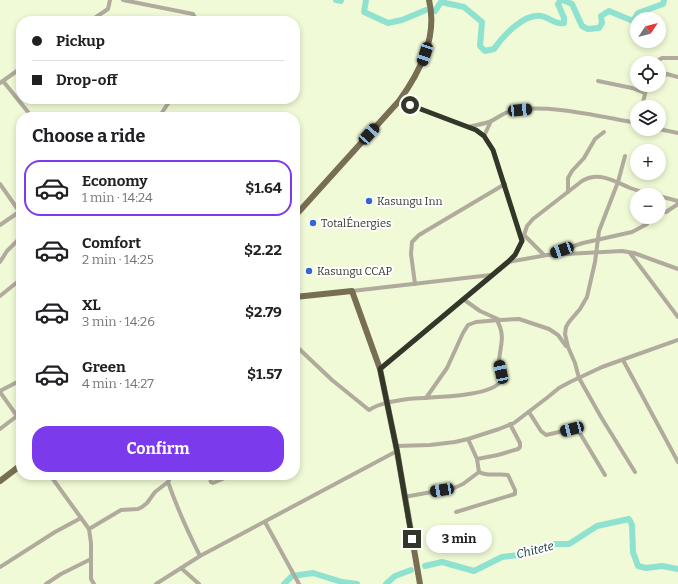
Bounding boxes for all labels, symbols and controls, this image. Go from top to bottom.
north arrow [630,12,666,48]
map controls [630,12,666,224]
text: Pickup [56,32,105,50]
car [416,41,434,67]
button: locate [630,56,666,92]
text: Drop-off [56,71,117,89]
route start [401,96,419,114]
button: layers [630,100,666,136]
car [508,103,532,117]
car [357,121,381,147]
text: Choose a ride [32,125,145,147]
button: + [630,144,666,180]
icon: car [34,170,70,206]
text: Economy [82,172,148,190]
text: $1.64 [245,179,282,197]
button: − [630,188,666,224]
text: 1 min · 14:24 [82,190,153,205]
place label: Kasungu Inn [377,195,442,208]
marker: Kasungu Inn [364,196,374,206]
place label: TotalÉnergies [321,216,391,230]
marker: TotalÉnergies [308,218,318,228]
icon: car [34,232,70,268]
text: Comfort [82,234,141,252]
car [549,240,575,260]
text: $2.22 [244,241,282,259]
text: 2 min · 14:25 [82,252,154,267]
place label: Kasungu CCAP [317,265,393,278]
marker: Kasungu CCAP [304,266,314,276]
icon: car [34,294,70,330]
text: XL [82,296,101,314]
text: $2.79 [245,303,282,321]
text: 3 min · 14:26 [82,314,155,329]
icon: car [34,356,70,392]
text: Green [82,358,126,376]
car [493,359,509,385]
text: $1.57 [247,365,282,383]
text: 4 min · 14:27 [82,376,154,391]
car [559,420,585,438]
button: Confirm [32,426,284,472]
car [429,482,455,498]
callout: 3 min [426,525,492,553]
route end [403,530,421,548]
text: 3 min [442,531,476,546]
water label: Chitete [515,539,555,561]

